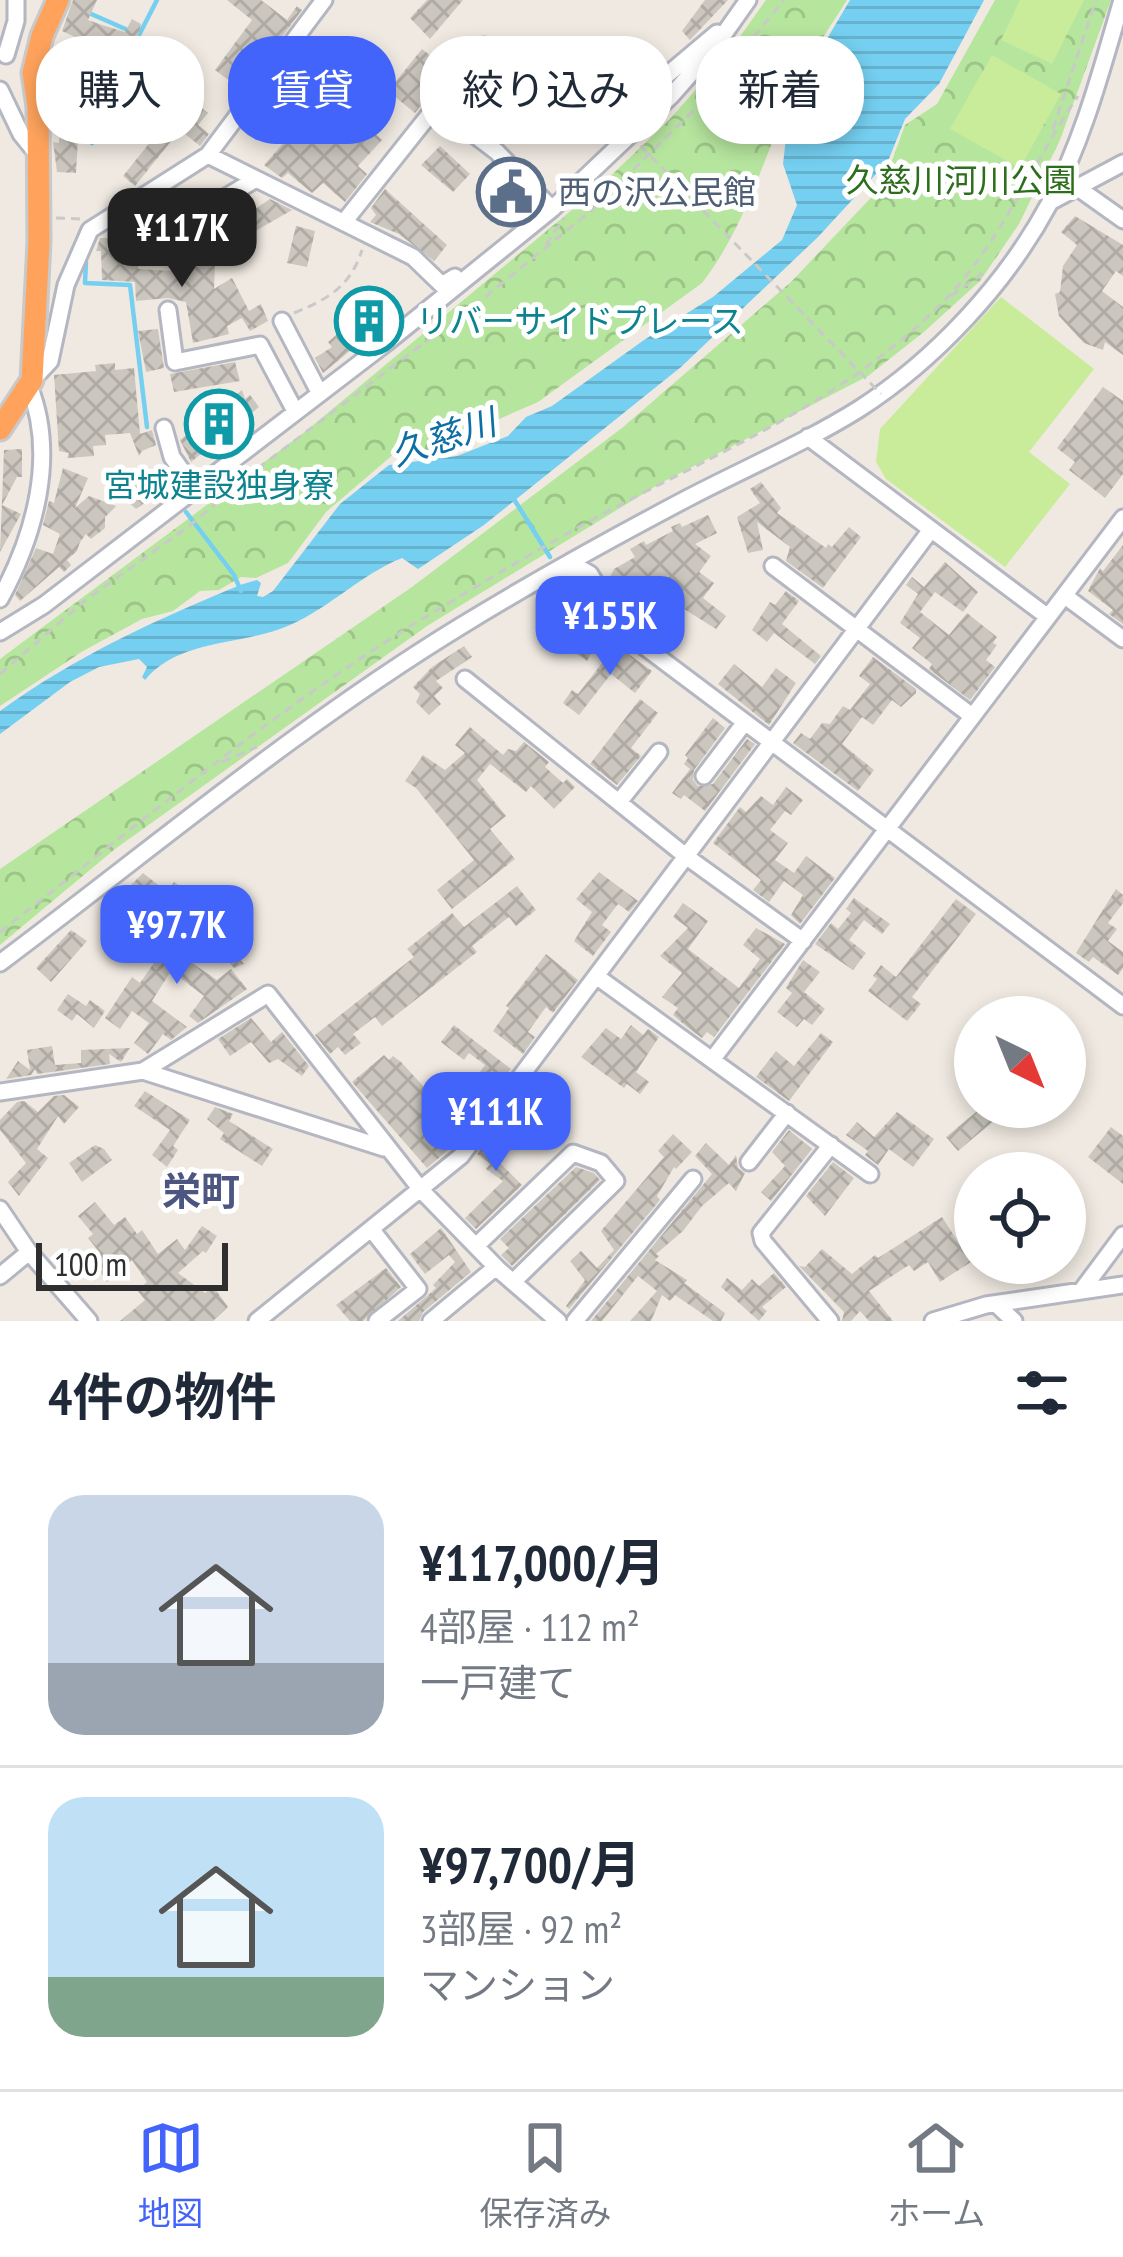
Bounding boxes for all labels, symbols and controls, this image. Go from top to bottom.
chip: 購入 [36,36,204,144]
chip: 賃貸 [228,36,396,144]
chip: 絞り込み [420,36,672,144]
chip: 新着 [696,36,864,144]
public building icon: 西の沢公民館 [476,157,546,227]
park label: 久慈川河川公園 [846,158,1077,201]
place label: 西の沢公民館 [558,170,756,213]
pin: ¥117K [98,188,266,290]
text: ¥117K [135,201,229,252]
building icon: リバーサイドプレース [334,286,404,356]
place label: リバーサイドプレース [416,299,744,342]
building icon: 宮城建設独身寮 [184,389,254,459]
water label: 久慈川 [384,396,505,476]
place label: 宮城建設独身寮 [104,463,335,506]
pin: ¥155K [526,576,694,678]
text: ¥155K [563,589,657,640]
pin: ¥97.7K [79,885,275,987]
text: ¥97.7K [127,898,227,949]
north arrow [954,996,1086,1128]
map controls [954,996,1086,1284]
pin: ¥111K [412,1072,580,1174]
text: ¥111K [449,1085,543,1136]
button: locate [954,1152,1086,1284]
district label: 栄町 [162,1165,240,1216]
scale bar [36,1237,228,1290]
text: 100 m [54,1242,127,1285]
icon: filters [1009,1360,1075,1426]
text: 4件の物件 [48,1363,276,1429]
text: ¥117,000/月 [420,1529,665,1595]
icon: home [144,1543,288,1687]
text: 4部屋 · 112 m² [420,1601,640,1652]
text: 一戸建て [420,1657,576,1708]
text: ¥97,700/月 [420,1831,641,1897]
icon: home [144,1845,288,1989]
text: 3部屋 · 92 m² [420,1903,622,1954]
text: マンション [420,1959,615,2010]
tab: 地図 [138,2115,204,2235]
tab: 保存済み [479,2115,611,2235]
tab: ホーム [887,2115,985,2235]

